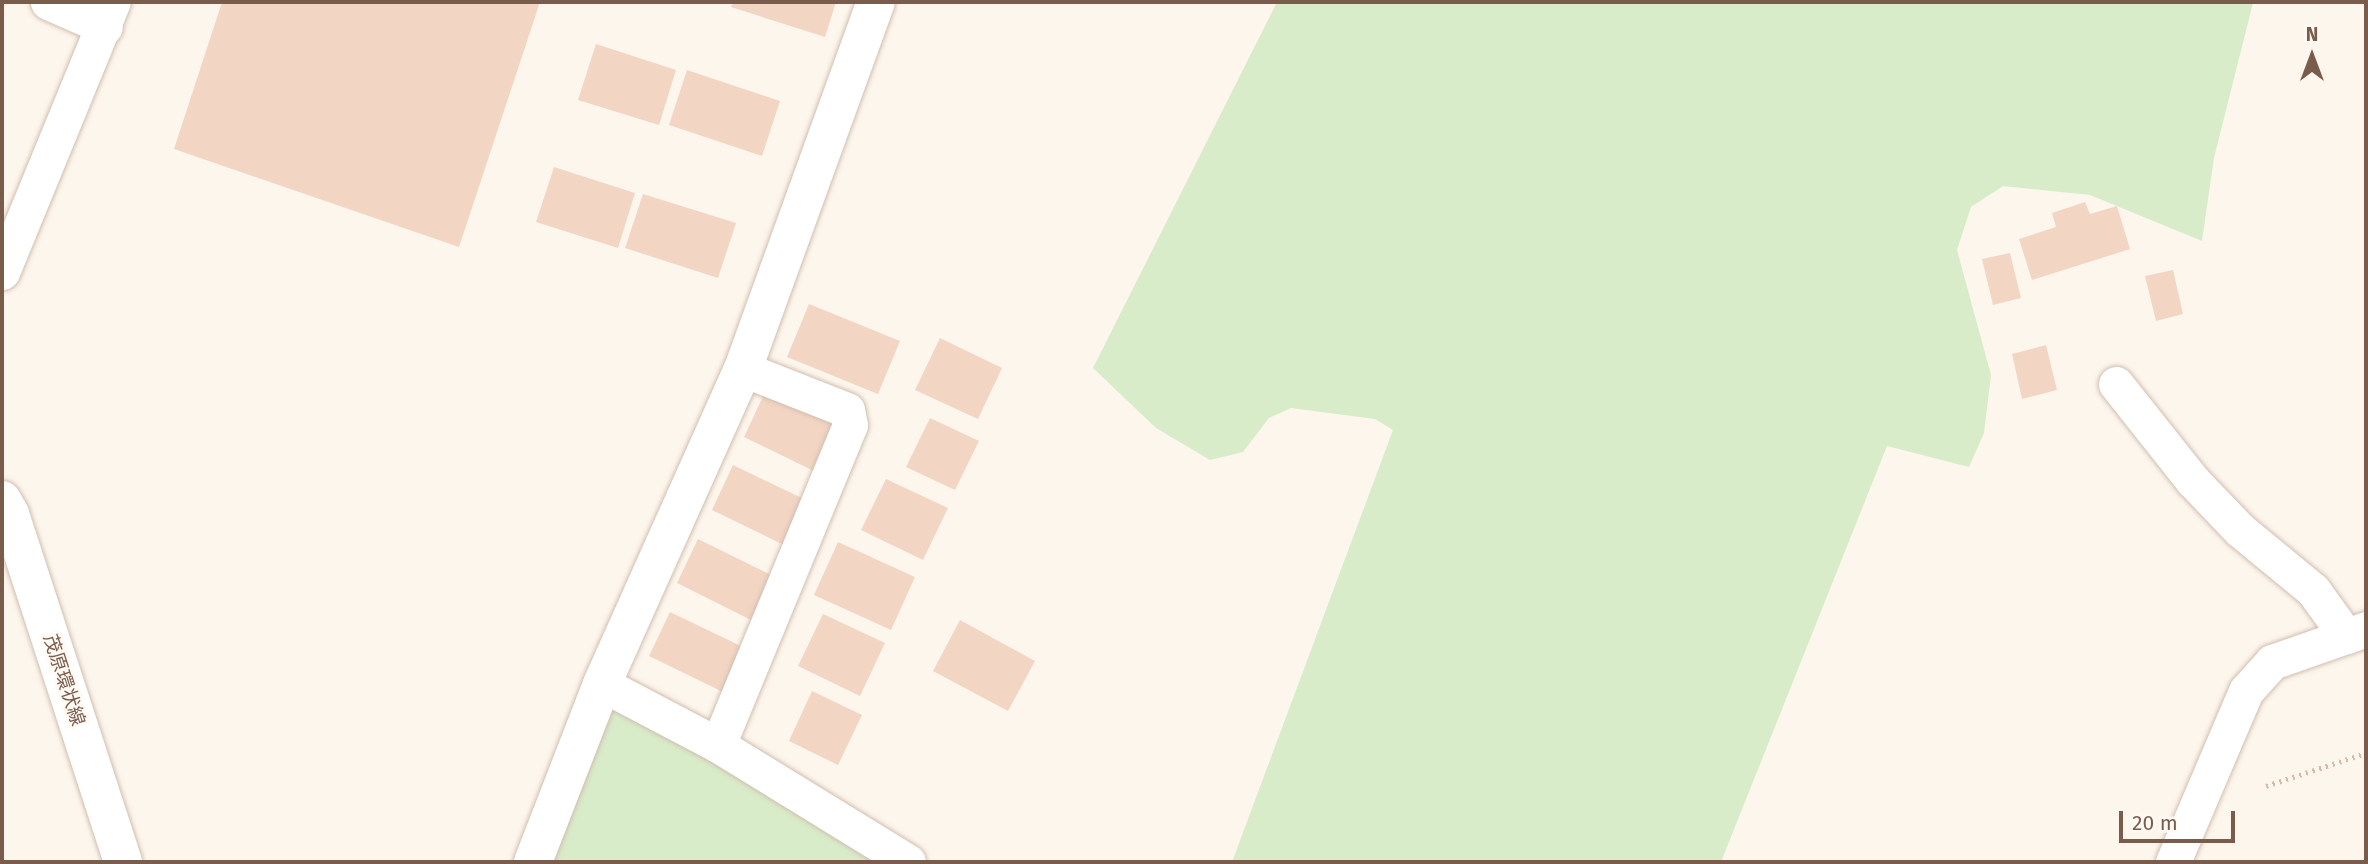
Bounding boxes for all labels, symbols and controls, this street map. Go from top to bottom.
north arrow [2277,21,2347,91]
text: N [2306,23,2318,46]
street label: 茂原環状線 [38,631,90,729]
scale bar [2123,798,2238,842]
text: 20 m [2132,810,2178,836]

